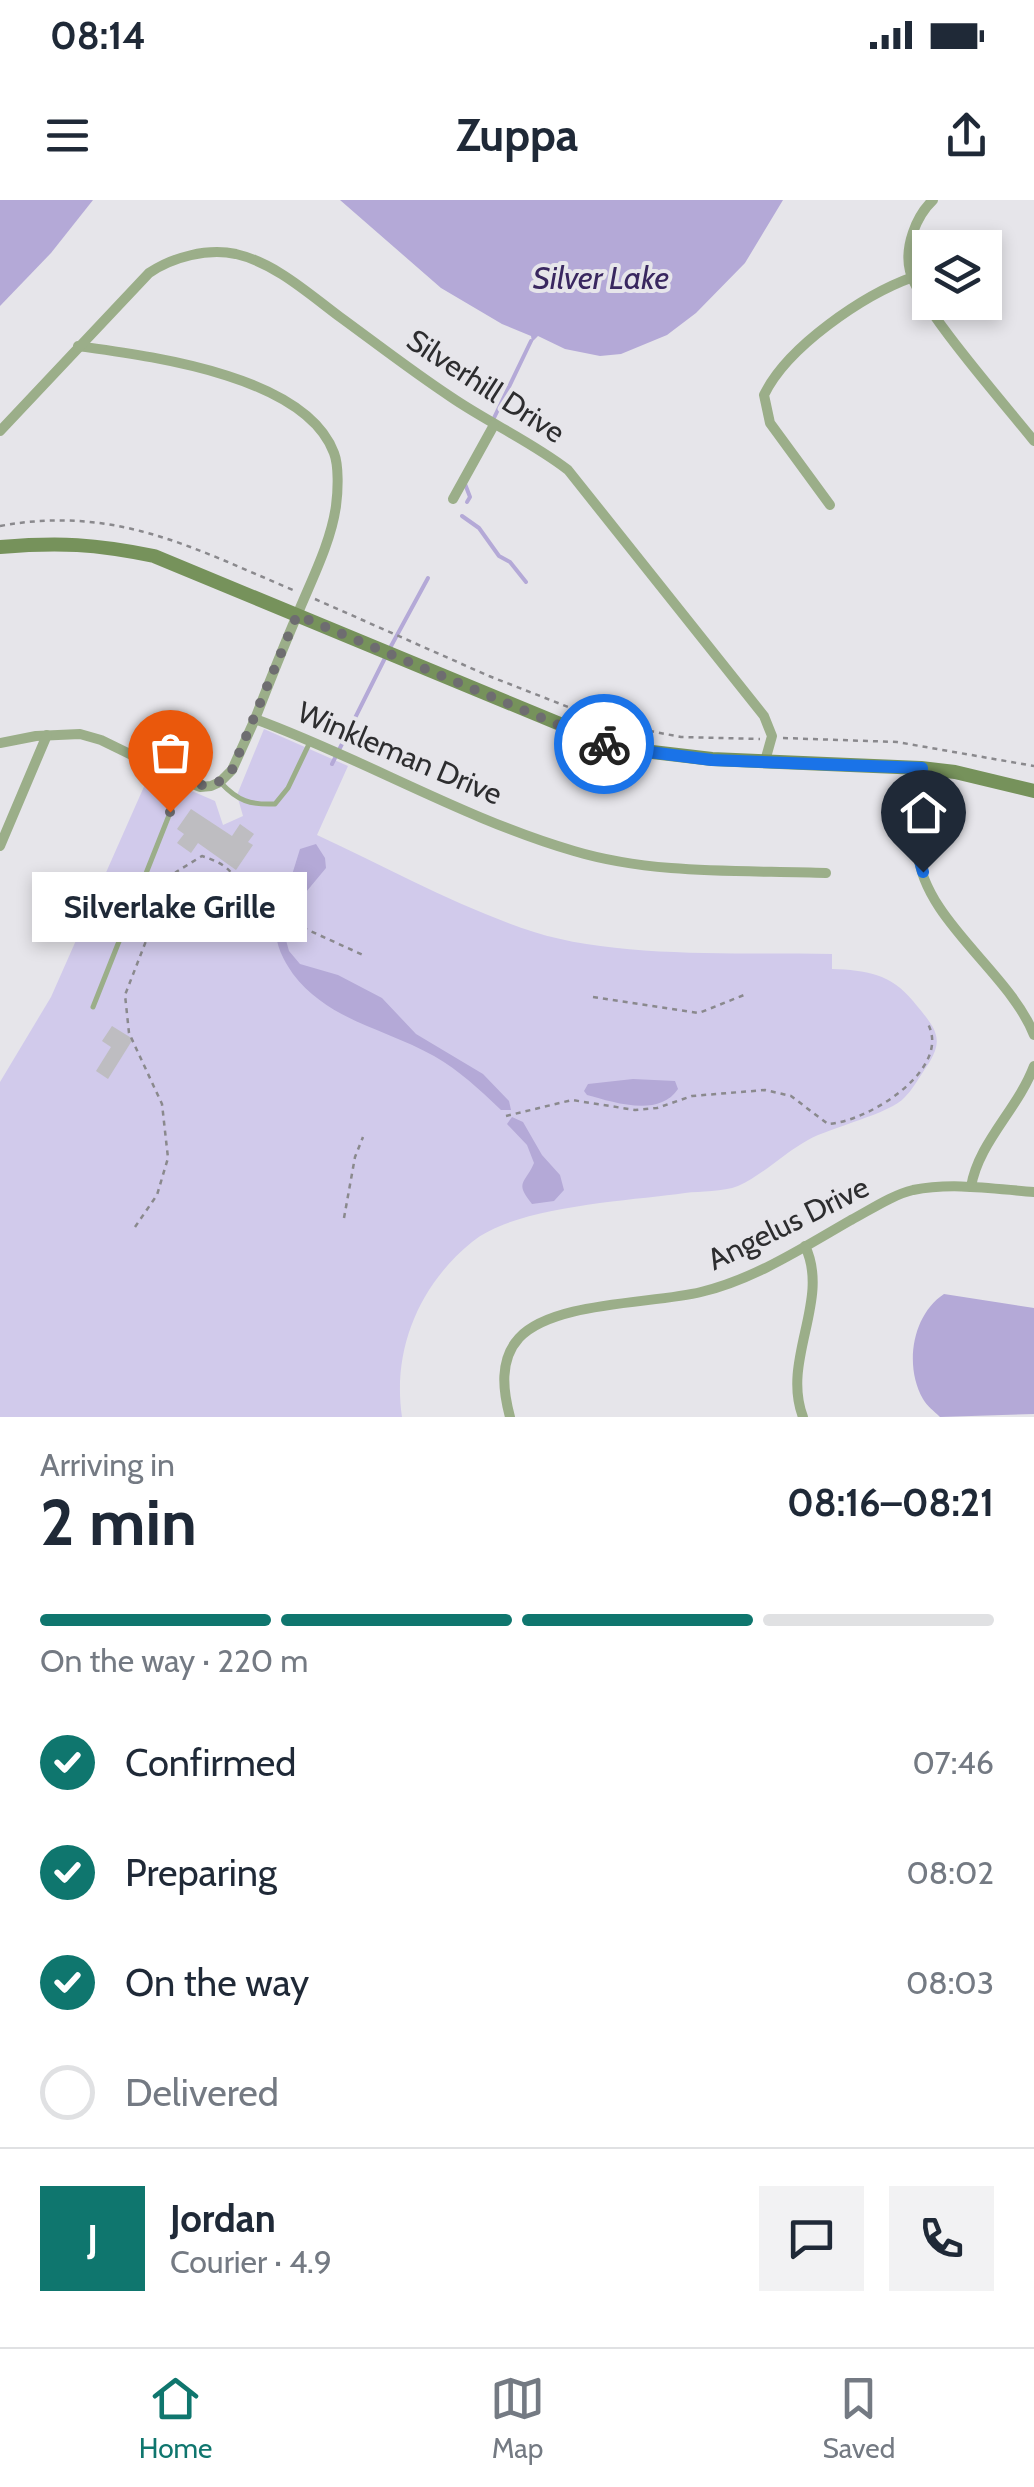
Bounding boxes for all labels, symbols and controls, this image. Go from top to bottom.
text: 08:14 [50,12,146,59]
icon: menu [40,108,95,163]
text: Zuppa [456,108,578,162]
icon: share [939,108,994,163]
map controls [912,230,1002,320]
button: layers [912,230,1002,320]
water label: Silver Lake [533,258,669,297]
street label: Silverhill Drive [400,321,572,451]
street label: Winkleman Drive [292,693,508,813]
courier [554,694,654,794]
pin [128,710,213,813]
icon: bike [577,717,632,772]
icon: bag [143,725,198,780]
pin [881,770,966,873]
icon: home [896,785,951,840]
callout: Silverlake Grille [32,872,308,942]
text: Silverlake Grille [63,887,276,926]
street label: Angelus Drive [701,1168,875,1278]
text: Arriving in [40,1445,175,1484]
text: 08:16–08:21 [787,1479,994,1526]
text: 2 min [40,1482,197,1561]
text: On the way · 220 m [40,1641,308,1680]
icon: check [40,1735,95,1790]
text: Confirmed [125,1739,296,1786]
text: 07:46 [913,1743,994,1782]
icon: check [40,1845,95,1900]
text: Preparing [125,1849,277,1896]
text: 08:02 [907,1853,994,1892]
icon: check [40,1955,95,2010]
text: On the way [125,1959,309,2006]
text: 08:03 [906,1963,994,2002]
text: Delivered [125,2069,279,2116]
button: chat [759,2186,864,2291]
button: phone [889,2186,994,2291]
text: Jordan [170,2195,276,2242]
text: J [87,2215,98,2262]
text: Courier · 4.9 [170,2242,332,2281]
tab: Home [139,2371,212,2465]
tab: Map [490,2371,545,2465]
tab: Saved [823,2371,895,2465]

